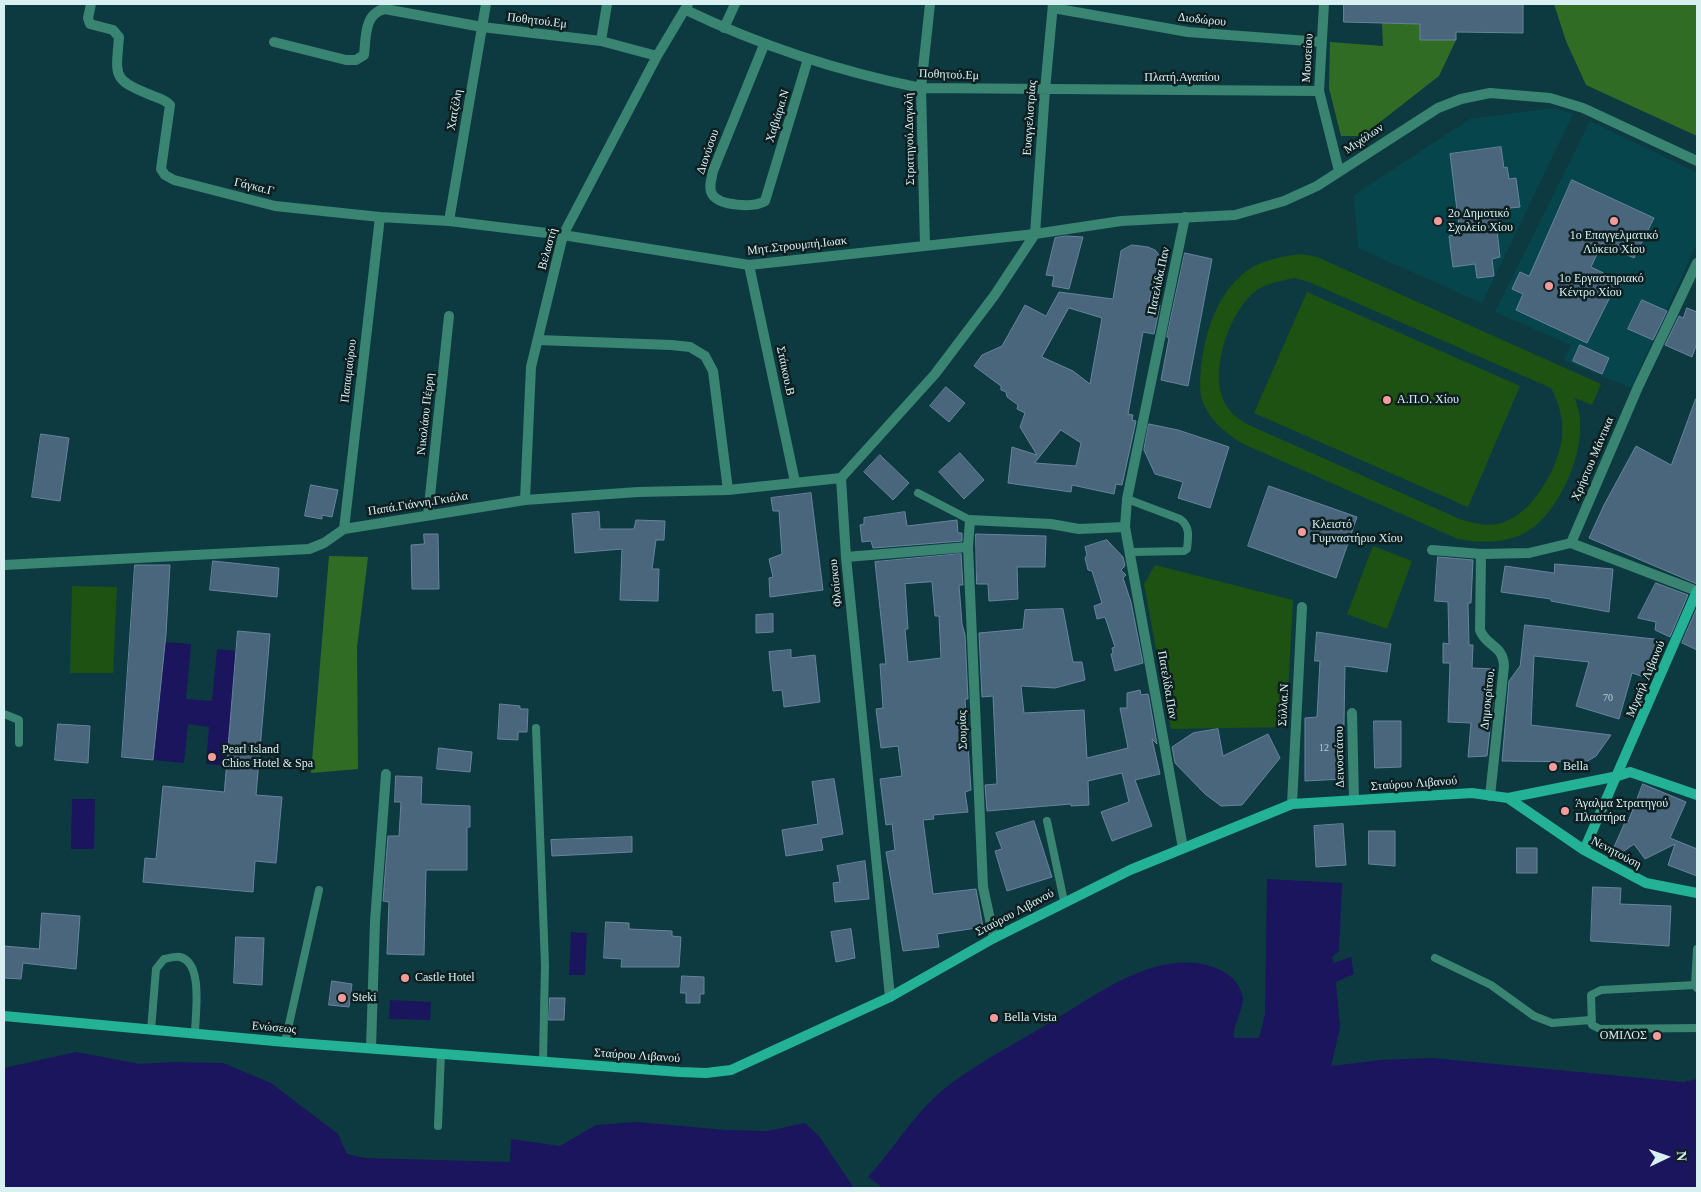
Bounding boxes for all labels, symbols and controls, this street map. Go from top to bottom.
street label: Ποθητού.Εμ [506,10,568,32]
street label: Διοδώρου [1177,10,1227,30]
street label: Μουσείου [1300,33,1316,83]
street label: Ποθητού.Εμ [919,67,979,83]
street label: Πλατή.Αγαπίου [1144,71,1220,85]
street label: Ευαγγελιστρίας [1020,80,1040,156]
street label: Χατζέλη [444,88,466,132]
street label: Χαβιάρα.Ν [763,88,793,144]
street label: Στρατηγού.Δαγκλή [902,93,918,185]
street label: Μιχάλων [1342,121,1386,157]
street label: Διονύσου [694,128,722,176]
street label: Γάγκα.Γ [233,175,275,199]
place label: 2o Δημοτικό Σχολείο Χίου [1448,207,1513,235]
marker: 2o Δημοτικό Σχολείο Χίου [1432,215,1444,227]
marker: 1ο Επαγγελματικό Λύκειο Χίου [1608,215,1620,227]
street label: Βελαστή [535,226,561,272]
place label: 1ο Επαγγελματικό Λύκειο Χίου [1570,229,1658,257]
street label: Μητ.Στρουμπή.Ιωακ [746,234,848,258]
street label: Πατελίδα.Παν [1145,246,1173,316]
place label: 1ο Εργαστηριακό Κέντρο Χίου [1559,272,1644,300]
marker: 1ο Εργαστηριακό Κέντρο Χίου [1543,280,1555,292]
street label: Παπαμαύρου [338,338,360,404]
street label: Στάικου.Β [773,345,797,397]
street label: Νικολάου Πέρρη [415,372,437,456]
place label: Α.Π.Ο. Χίου [1397,393,1459,407]
marker: Α.Π.Ο. Χίου [1381,394,1393,406]
street label: Χρήστου Μάντικα [1569,415,1617,503]
street label: Παπά.Γιάννη.Γκιάλα [367,489,469,519]
place label: Κλειστό Γυμναστήριο Χίου [1312,518,1403,546]
marker: Κλειστό Γυμναστήριο Χίου [1296,526,1308,538]
street label: Φλοίσκου [826,558,846,608]
street label: Μιχαήλ Λιβανού [1623,638,1669,720]
street label: Πατελίδα.Παν [1154,650,1180,720]
street label: Δημοκρίτου. [1478,668,1498,730]
street label: Σύλλα.Ν [1276,683,1292,727]
house number: 70 [1603,692,1613,704]
street label: Σουρίας [955,710,971,750]
street label: Δεινοστάτου [1332,726,1348,788]
house number: 12 [1319,742,1329,754]
place label: Pearl Island Chios Hotel & Spa [222,743,313,771]
marker: Pearl Island Chios Hotel & Spa [206,751,218,763]
place label: Bella [1563,760,1588,774]
marker: Bella [1547,761,1559,773]
street label: Σταύρου Λιβανού [1370,774,1458,794]
place label: Άγαλμα Στρατηγού Πλαστήρα [1575,797,1668,825]
marker: Άγαλμα Στρατηγού Πλαστήρα [1559,805,1571,817]
street label: Νενητούση [1588,834,1644,872]
street label: Σταύρου Λιβανού [973,886,1057,940]
place label: Castle Hotel [415,971,475,985]
marker: Castle Hotel [399,972,411,984]
place label: Steki [352,991,377,1005]
marker: Steki [336,992,348,1004]
place label: Bella Vista [1004,1011,1057,1025]
marker: Bella Vista [988,1012,1000,1024]
street label: Ενώσεως [251,1019,297,1037]
place label: ΟΜΙΛΟΣ [1600,1029,1647,1043]
marker: ΟΜΙΛΟΣ [1651,1030,1663,1042]
street label: Σταύρου Λιβανού [593,1046,681,1066]
north arrow [1641,1132,1691,1182]
text: N [1674,1151,1689,1162]

